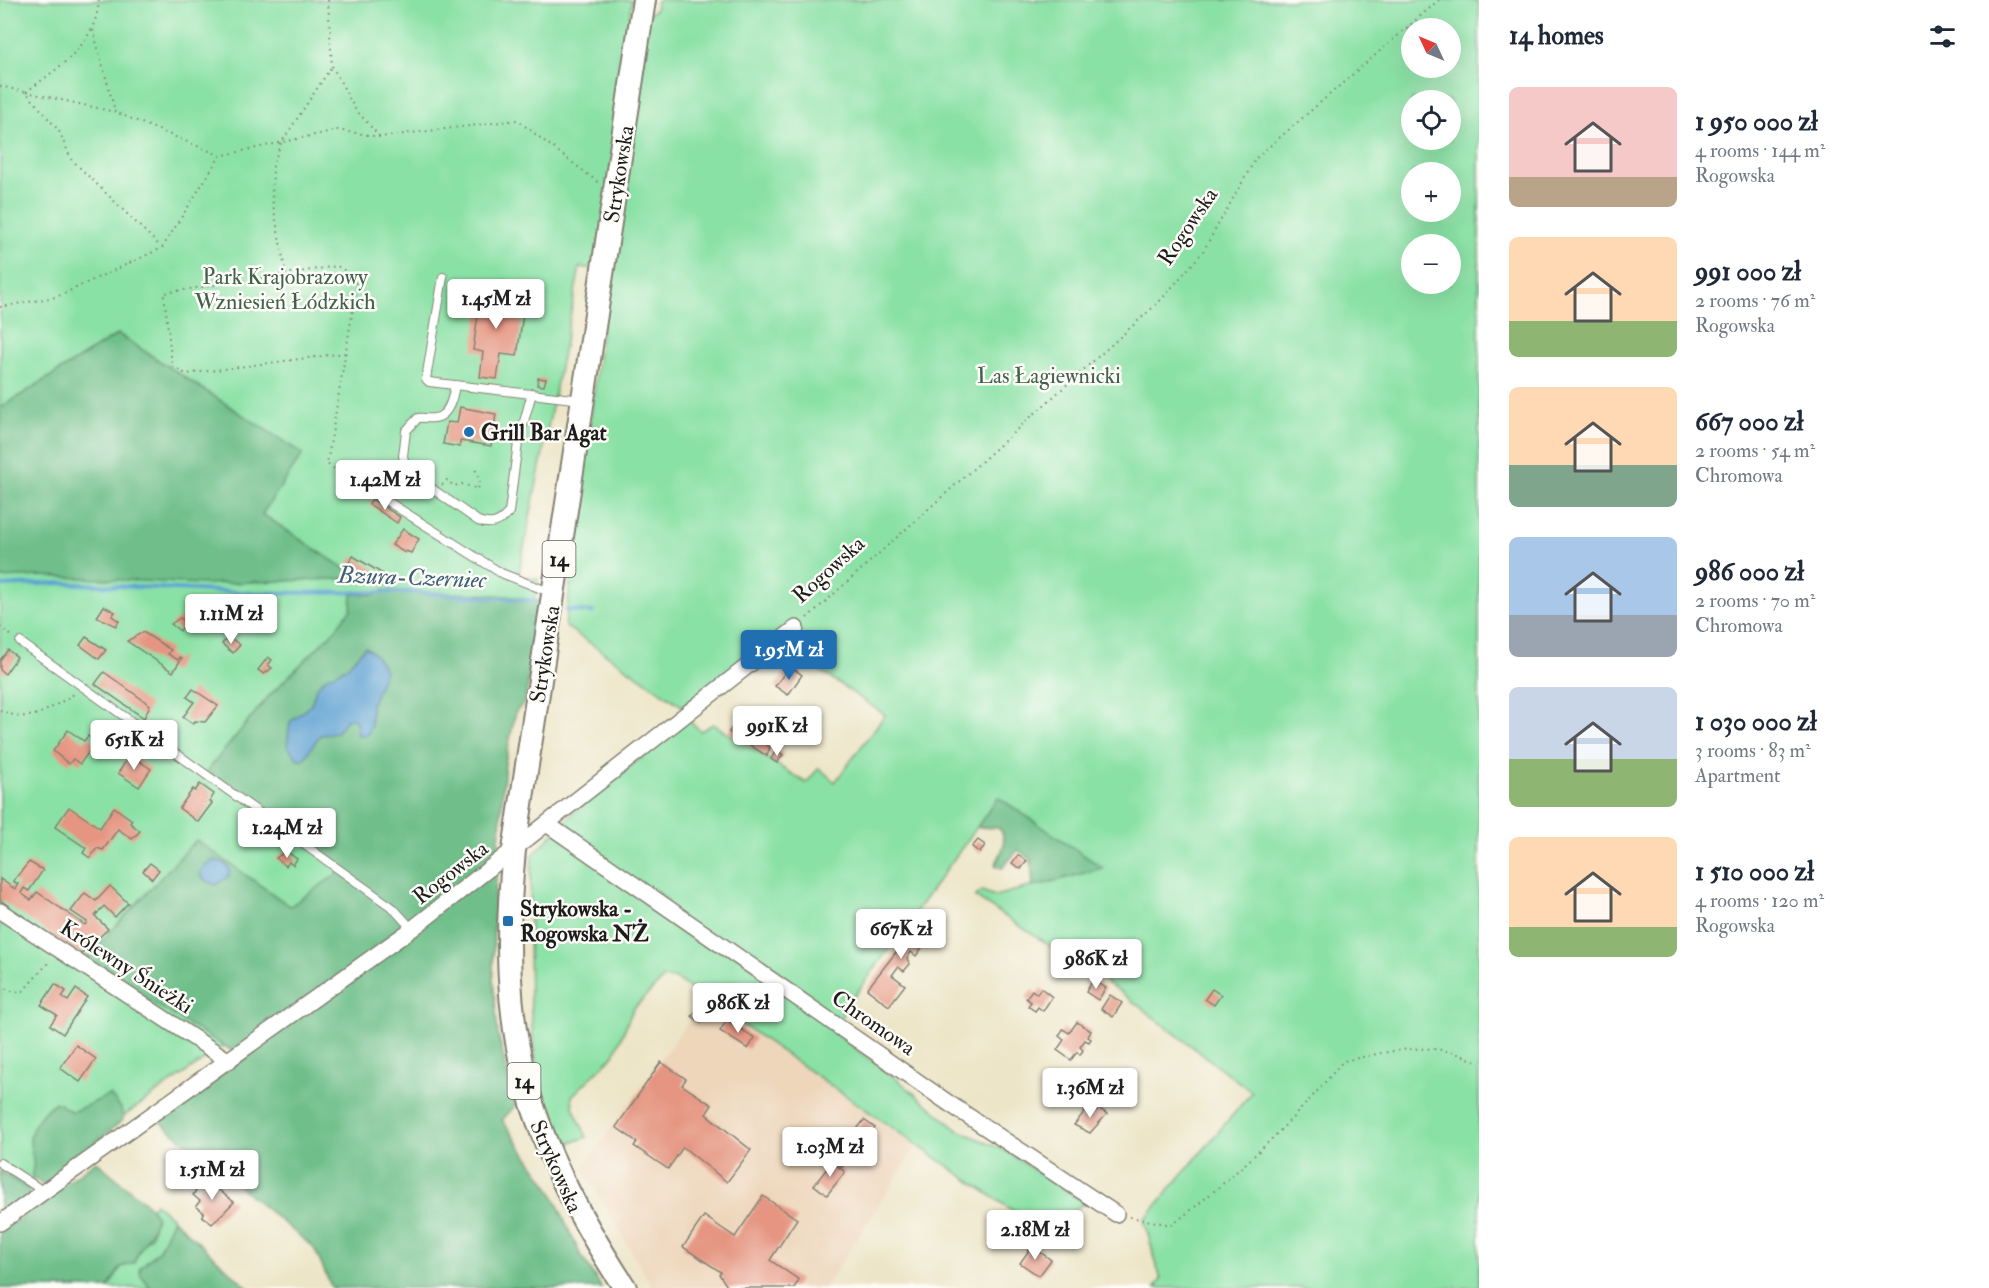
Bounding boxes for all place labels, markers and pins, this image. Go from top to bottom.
pin: 1.45M zł [434,279,558,330]
place label: Grill Bar Agat [481,419,608,448]
marker: Grill Bar Agat [462,425,476,439]
pin: 1.42M zł [323,460,447,511]
pin: 1.11M zł [169,594,293,645]
pin: 1.95M zł [727,630,851,681]
pin: 991K zł [722,706,832,757]
pin: 651K zł [79,720,189,771]
pin: 1.24M zł [225,808,349,859]
place label: Strykowska - Rogowska NŻ [520,895,649,949]
pin: 667K zł [846,909,956,960]
marker: Strykowska - Rogowska NŻ [501,914,515,928]
pin: 986K zł [1041,939,1151,990]
pin: 986K zł [683,983,793,1034]
pin: 1.36M zł [1028,1068,1152,1119]
pin: 1.03M zł [768,1127,892,1178]
pin: 1.51M zł [150,1150,274,1201]
pin: 2.18M zł [973,1210,1097,1261]

